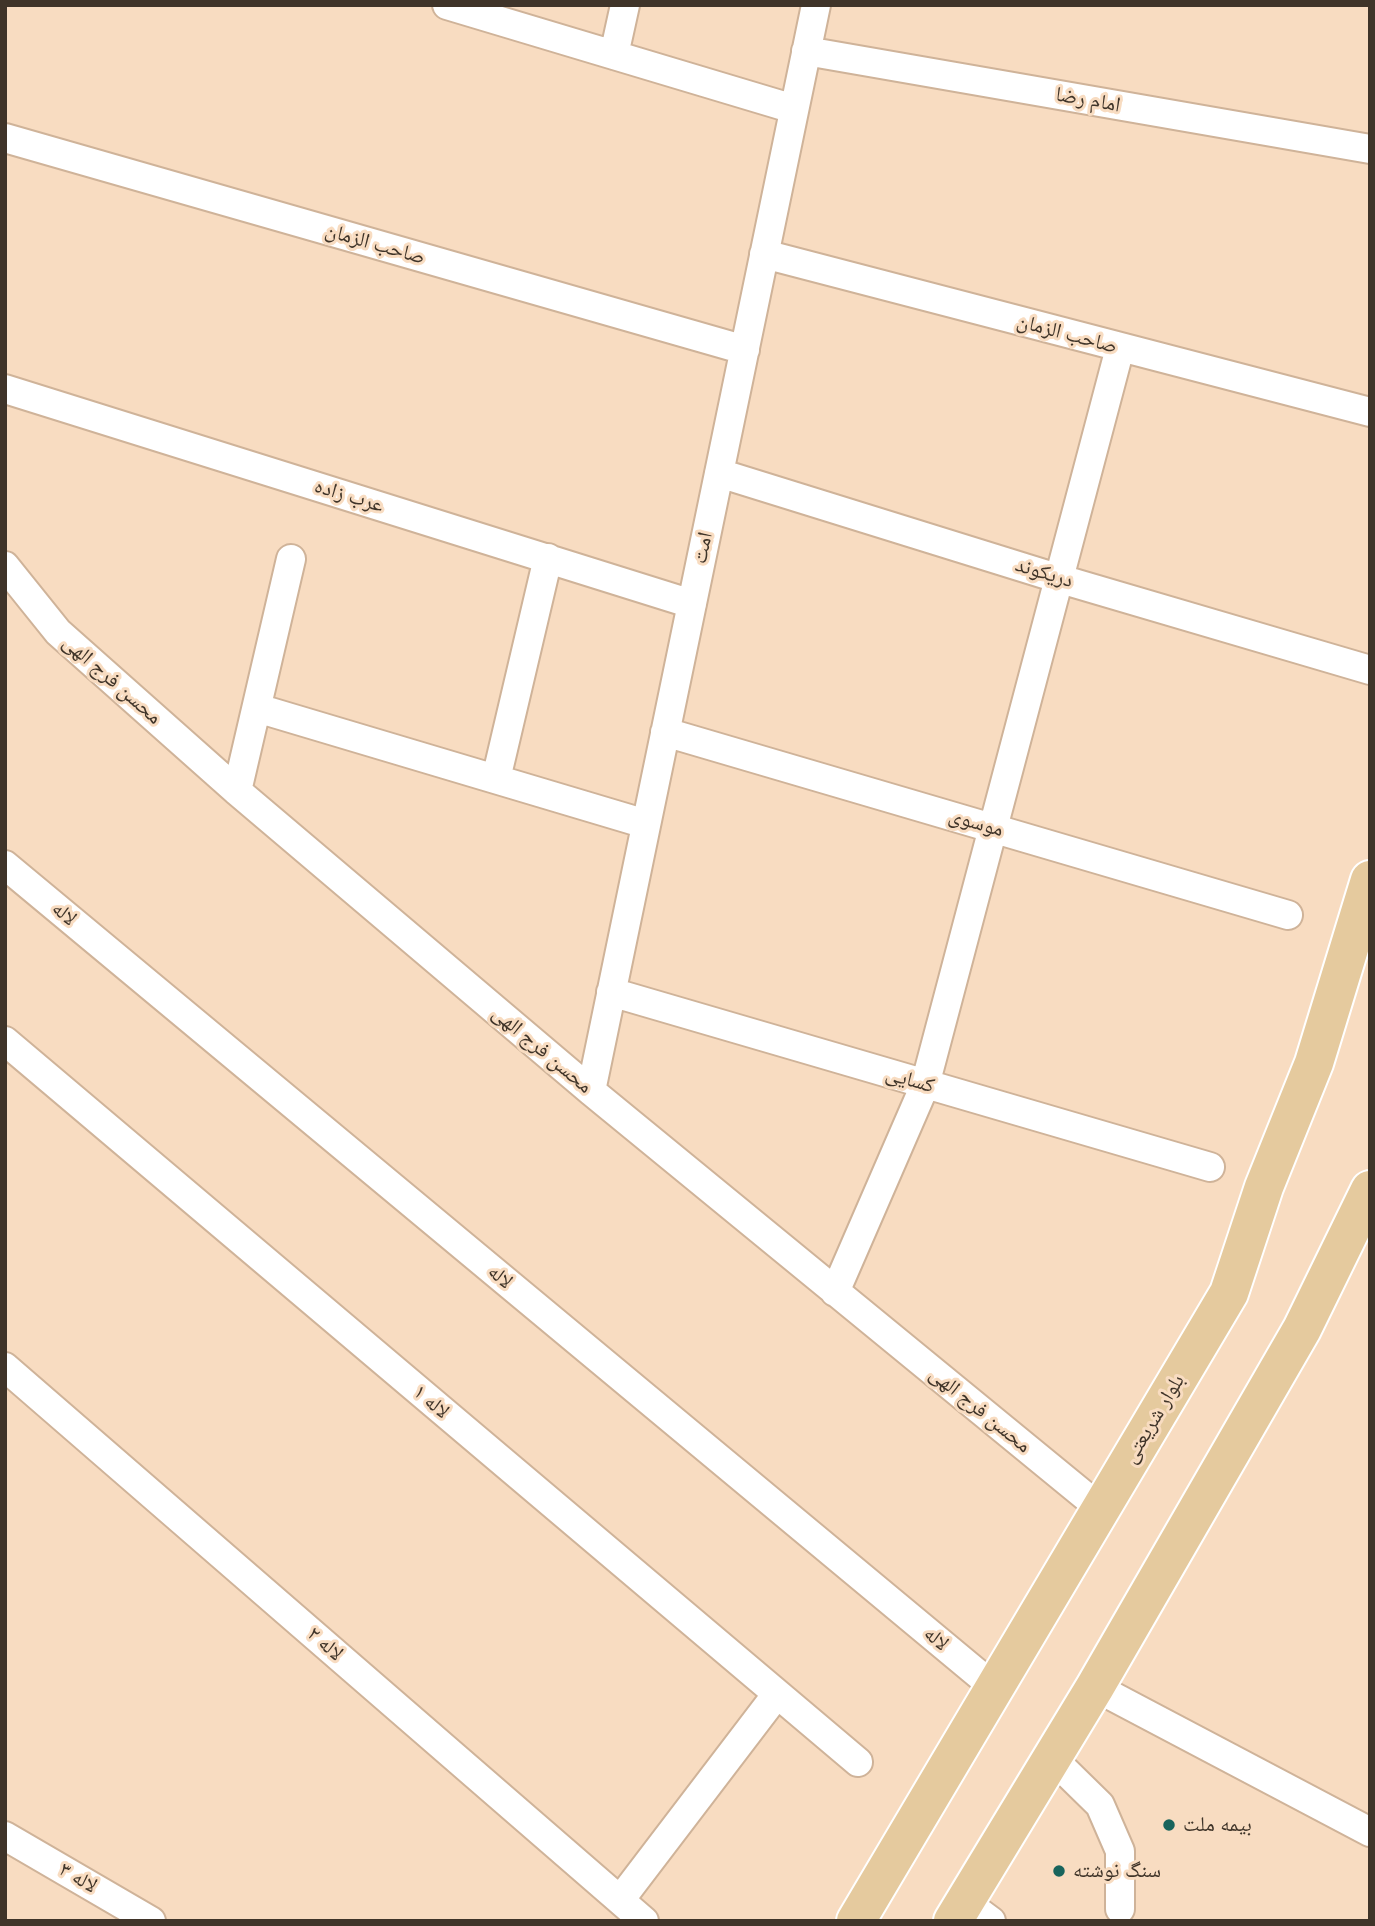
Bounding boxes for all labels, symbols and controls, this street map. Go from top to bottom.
street label: امام رضا [1054,82,1122,118]
street label: صاحب الزمان [322,218,428,270]
street label: صاحب الزمان [1014,309,1120,359]
street label: عرب زاده [311,474,387,518]
street label: امت [687,530,719,566]
street label: دریکوند [1012,552,1076,594]
street label: محسن فرج الهی [57,630,167,730]
street label: موسوی [946,803,1006,843]
street label: لاله [46,896,82,932]
street label: محسن فرج الهی [487,1001,597,1099]
street label: کسایی [883,1061,937,1099]
street label: لاله [482,1259,518,1295]
street label: محسن فرج الهی [924,1361,1036,1459]
street label: بلوار شریعتی [1118,1370,1190,1468]
street label: لاله ۱ [408,1380,454,1424]
street label: لاله ۲ [302,1621,348,1667]
street label: لاله [918,1621,954,1657]
place label: بیمه ملت [1183,1812,1252,1838]
marker: بیمه ملت [1161,1817,1177,1833]
street label: لاله ۳ [55,1857,101,1899]
place label: سنگ نوشته [1073,1858,1161,1884]
marker: سنگ نوشته [1051,1863,1067,1879]

